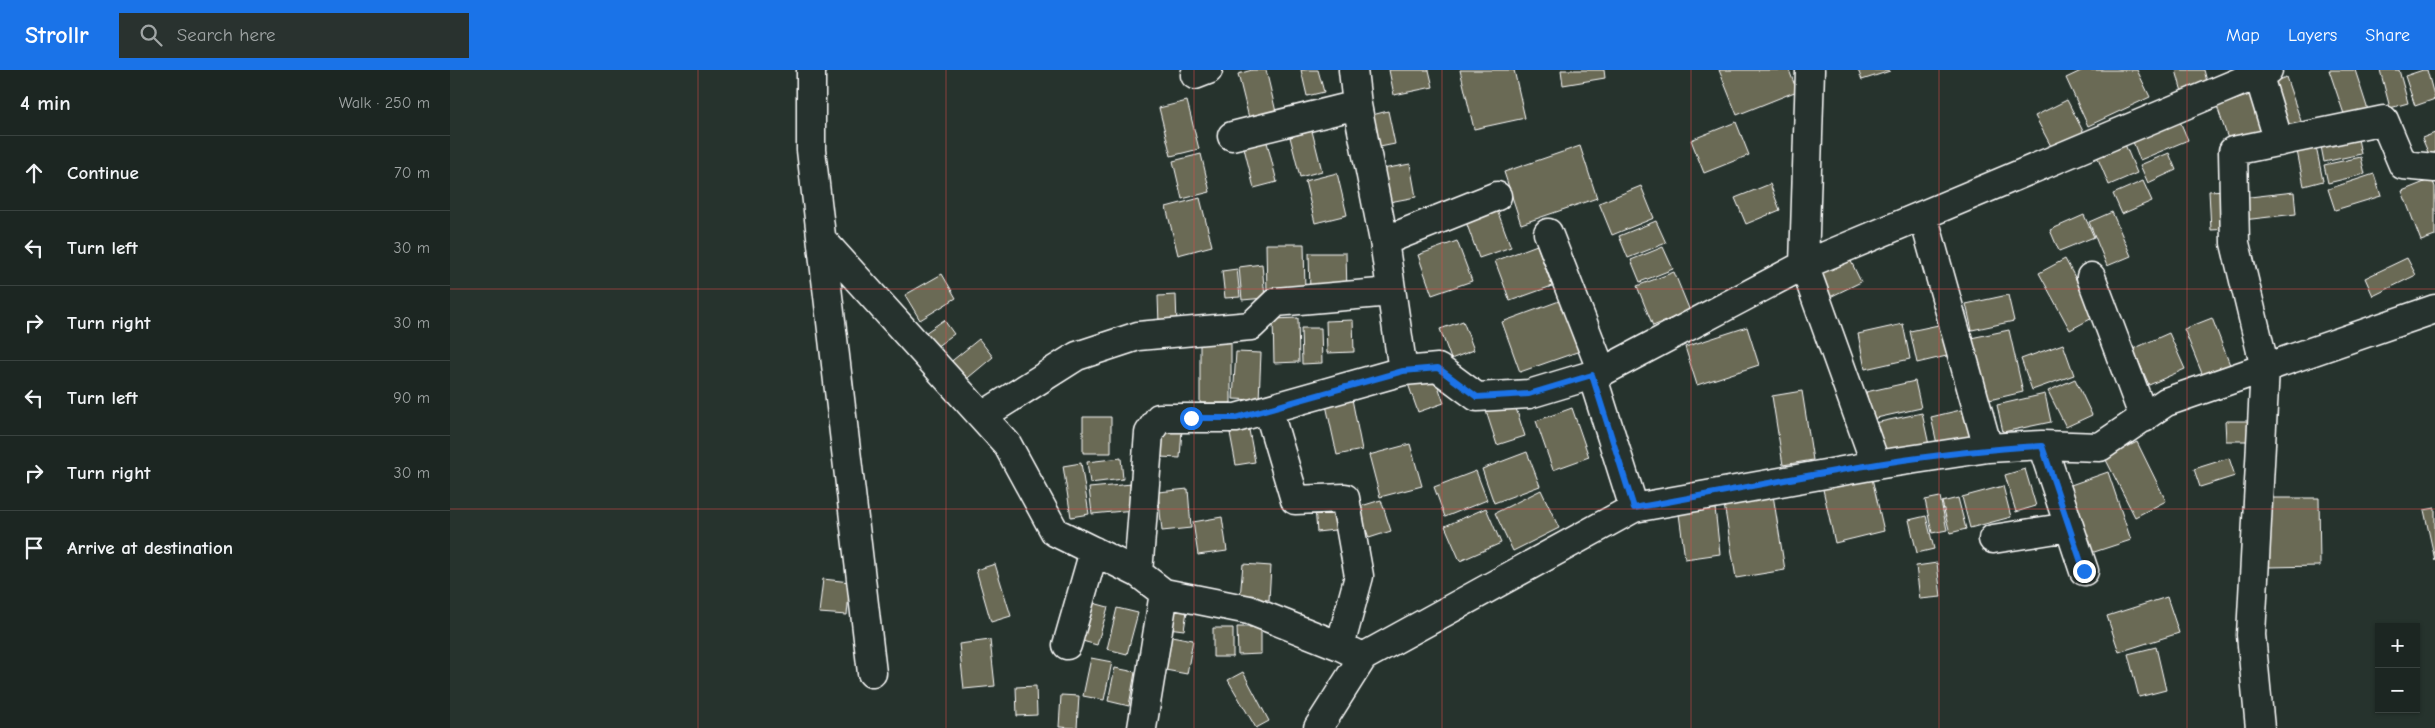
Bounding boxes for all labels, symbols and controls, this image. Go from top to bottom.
search box [119,13,469,58]
text: Strollr [25,21,89,49]
icon: search [137,21,165,49]
text: Search here [177,24,276,46]
text: Map [2226,25,2260,46]
text: Layers [2288,25,2337,46]
text: Share [2365,25,2410,46]
text: 4 min [20,91,71,115]
text: Walk · 250 m [339,94,430,112]
icon: ahead [20,159,48,187]
text: Continue [67,162,139,184]
text: 70 m [394,164,430,182]
icon: left [20,234,48,262]
text: Turn left [67,237,138,259]
text: 30 m [394,239,430,257]
icon: right [20,309,48,337]
text: Turn right [67,312,151,334]
text: 30 m [394,314,430,332]
icon: left [20,384,48,412]
text: Turn left [67,387,138,409]
text: 90 m [393,389,430,407]
route start [1180,407,1203,430]
icon: right [20,459,48,487]
text: Turn right [67,462,151,484]
text: 30 m [394,464,430,482]
icon: arrive [20,534,48,562]
text: Arrive at destination [67,537,233,559]
route end [2073,560,2096,583]
map controls [2375,623,2420,713]
button: + [2375,623,2420,668]
button: − [2375,668,2420,713]

